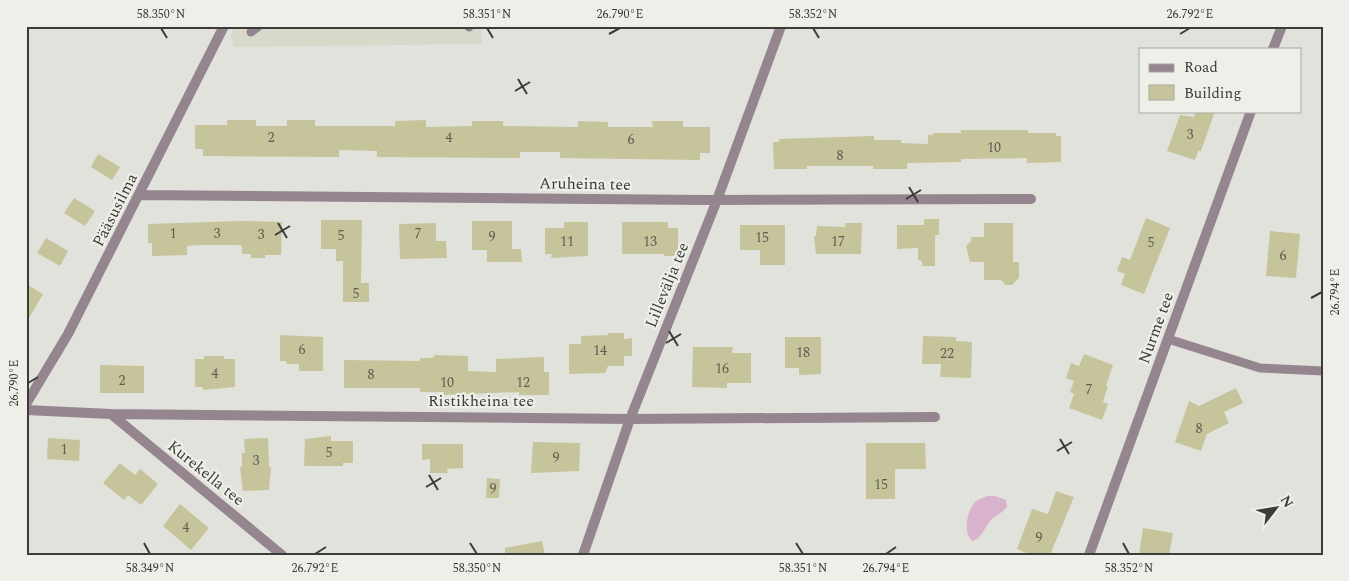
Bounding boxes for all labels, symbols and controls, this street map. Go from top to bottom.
text: 58.350°N [137,5,185,24]
text: 58.351°N [463,5,511,24]
text: 26.790°E [597,5,643,24]
text: 58.352°N [789,5,837,24]
text: 26.792°E [1167,5,1213,24]
legend [1139,48,1302,112]
text: Road [1184,56,1218,79]
text: Building [1184,82,1241,105]
house number: 3 [1187,124,1194,145]
house number: 2 [268,127,275,148]
house number: 4 [446,127,453,148]
house number: 6 [628,129,635,150]
house number: 10 [987,137,1001,158]
house number: 8 [837,145,844,166]
street label: Pääsusilma [86,169,144,251]
street label: Aruheina tee [539,171,631,197]
house number: 1 [170,223,177,244]
house number: 3 [214,223,221,244]
house number: 7 [415,223,422,244]
house number: 3 [258,224,265,245]
house number: 5 [338,225,345,246]
house number: 9 [489,226,496,247]
house number: 15 [755,227,769,248]
house number: 11 [560,231,574,252]
house number: 13 [643,231,657,252]
house number: 17 [831,231,845,252]
house number: 5 [1148,232,1155,253]
street label: Lillevälja tee [639,239,695,331]
house number: 6 [1280,245,1287,266]
text: 26.794°E [1326,269,1345,315]
house number: 5 [353,283,360,304]
street label: Nurme tee [1132,289,1180,367]
house number: 6 [299,339,306,360]
house number: 14 [593,340,607,361]
house number: 18 [796,342,810,363]
house number: 22 [940,343,954,364]
house number: 16 [715,358,729,379]
text: 26.790°E [5,360,24,406]
house number: 4 [212,363,219,384]
house number: 8 [368,364,375,385]
house number: 2 [119,370,126,391]
house number: 10 [440,372,454,393]
house number: 12 [516,372,530,393]
house number: 7 [1086,379,1093,400]
street label: Ristikheina tee [428,389,534,413]
house number: 8 [1196,418,1203,439]
street label: Kurekella tee [162,434,250,512]
house number: 1 [61,439,68,460]
house number: 5 [326,442,333,463]
house number: 9 [553,447,560,468]
house number: 3 [253,450,260,471]
house number: 15 [874,474,888,495]
house number: 9 [490,478,497,499]
north arrow [1252,484,1302,534]
text: N [1275,491,1299,512]
house number: 4 [183,517,190,538]
house number: 9 [1036,527,1043,548]
text: 58.349°N [126,559,174,578]
text: 26.792°E [292,559,338,578]
text: 58.350°N [453,559,501,578]
text: 58.351°N [779,559,827,578]
text: 26.794°E [863,559,909,578]
text: 58.352°N [1105,559,1153,578]

